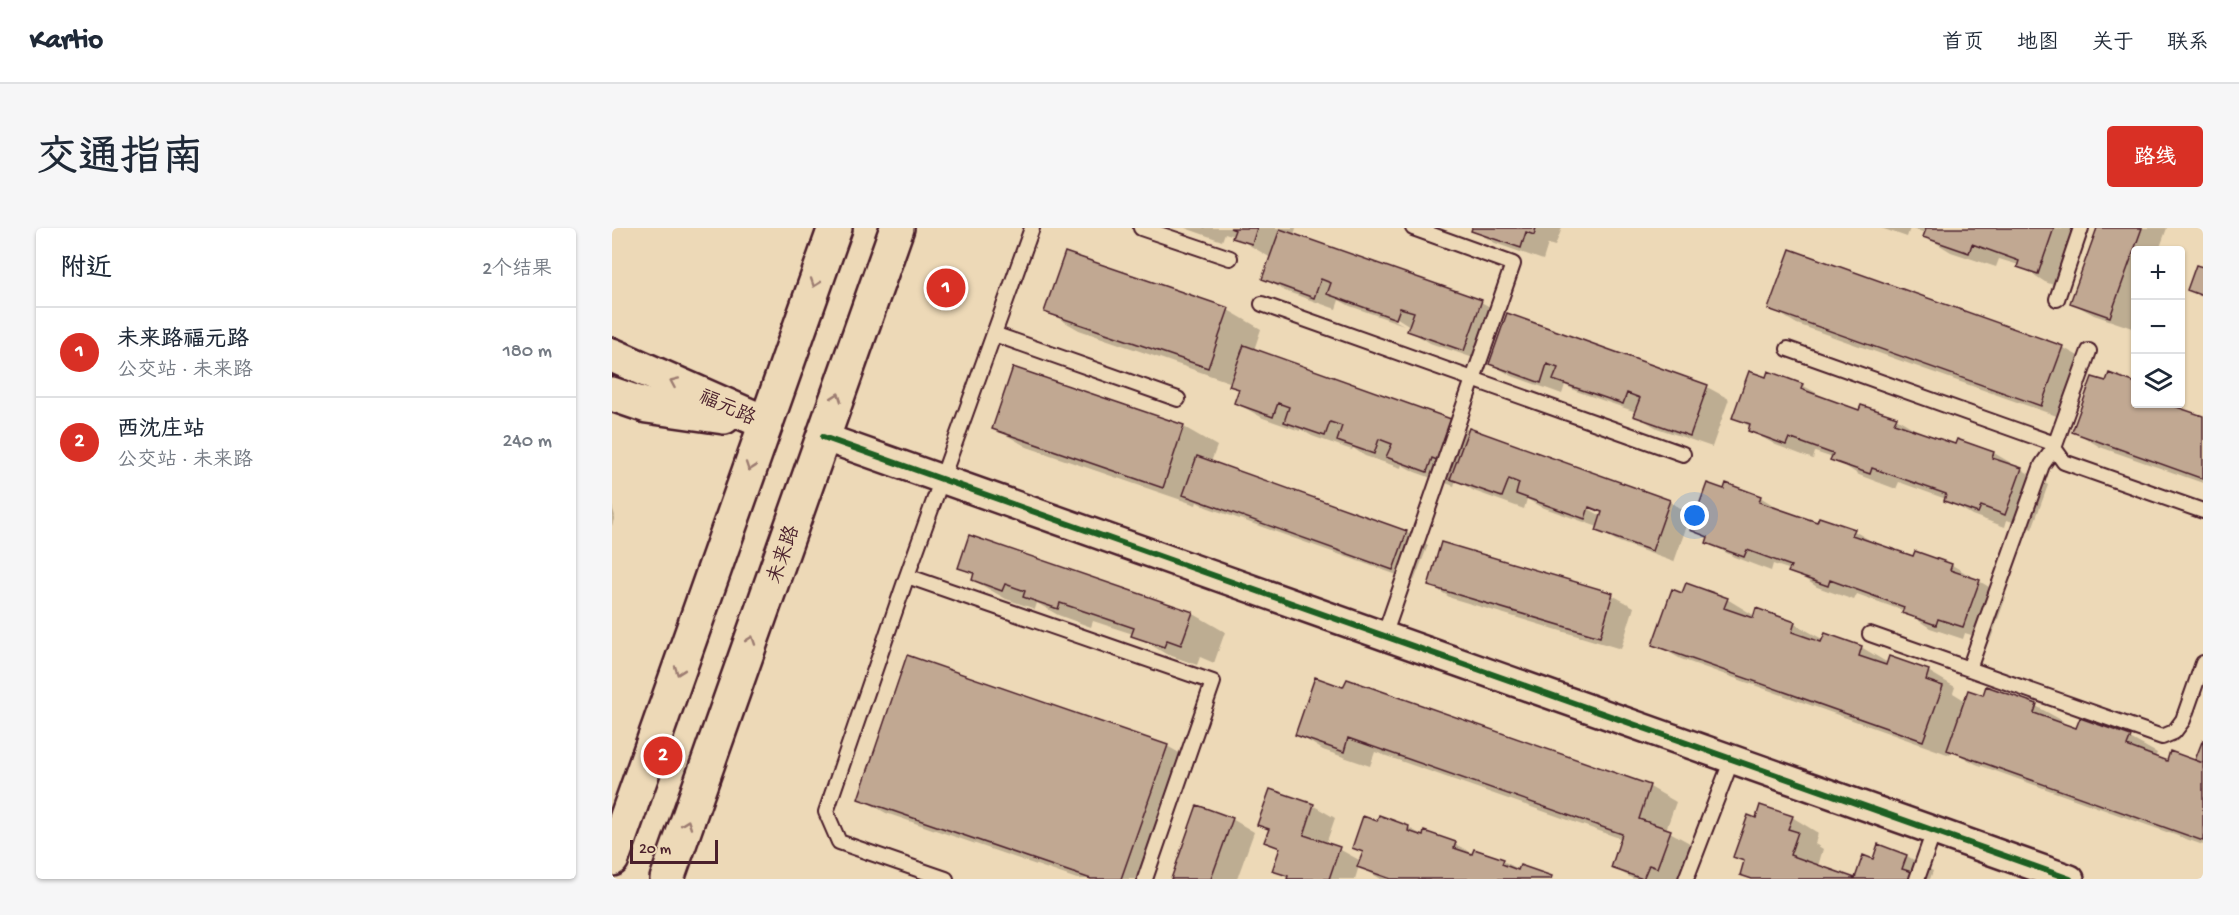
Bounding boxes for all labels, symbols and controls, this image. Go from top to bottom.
text: Kartio [30,25,103,58]
text: 首页 [1942,32,1984,57]
text: 地图 [2017,32,2059,57]
text: 关于 [2092,32,2134,57]
text: 联系 [2167,32,2209,57]
button: 路线 [2107,126,2203,187]
text: 交通指南 [36,137,204,186]
map controls [2131,246,2185,408]
button: + [2131,246,2185,300]
text: 附近 [60,255,112,286]
text: 2个结果 [482,259,552,282]
pin: 1 [926,266,966,310]
one-way arrow [810,277,823,288]
button: − [2131,300,2185,354]
text: 未来路福元路 [117,328,249,354]
text: 1 [75,341,84,364]
text: 180 m [503,341,552,364]
button: layers [2131,354,2185,408]
text: 公交站 · 未来路 [117,360,253,383]
one-way arrow [669,378,680,390]
street label: 福元路 [694,385,760,432]
one-way arrow [830,392,843,402]
text: 西沈庄站 [117,418,205,444]
text: 2 [75,431,84,454]
text: 240 m [502,431,552,454]
text: 公交站 · 未来路 [117,450,253,473]
one-way arrow [745,461,758,472]
your location [1680,501,1709,530]
street label: 未来路 [763,521,806,587]
one-way arrow [744,635,757,646]
one-way arrow [673,665,686,676]
pin: 2 [644,734,682,778]
one-way arrow [679,819,692,830]
scale bar [630,837,718,864]
text: 20 m [639,841,671,860]

